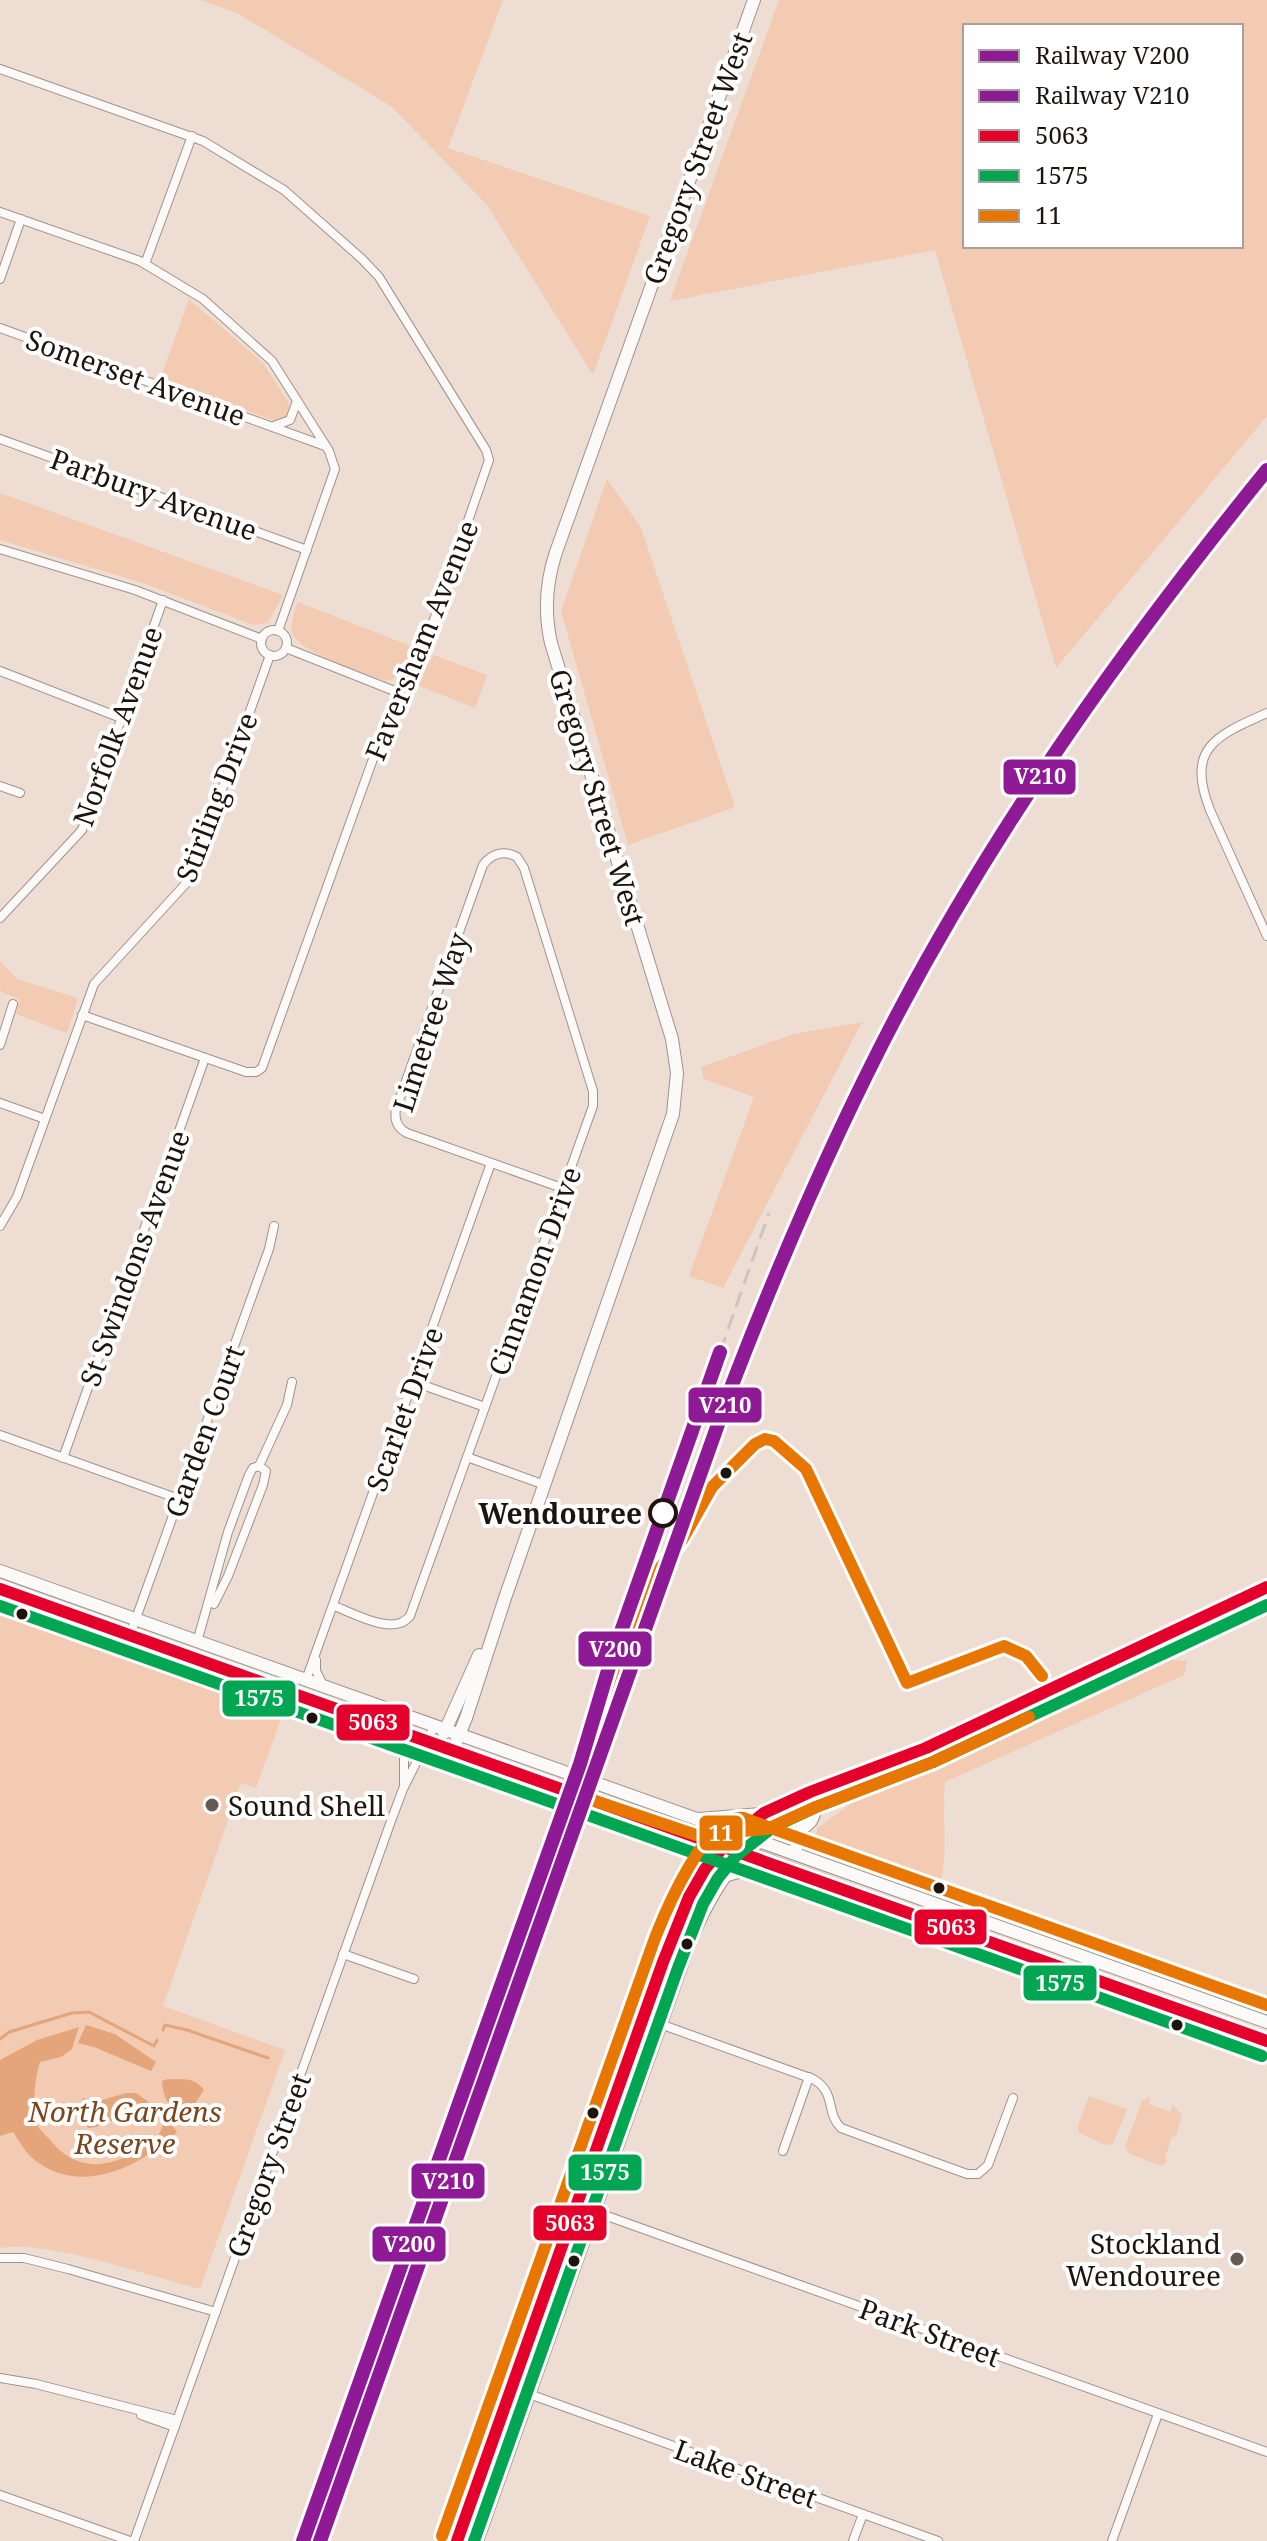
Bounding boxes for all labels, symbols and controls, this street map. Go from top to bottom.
legend [963,24,1243,248]
street label: Gregory Street West [634,26,760,290]
text: Railway V200 [1035,38,1189,71]
text: Railway V210 [1035,78,1189,111]
text: 5063 [1035,118,1089,151]
text: 1575 [1035,158,1089,191]
text: 11 [1035,198,1062,231]
street label: Somerset Avenue [21,320,251,434]
street label: Parbury Avenue [45,439,263,549]
street label: Faversham Avenue [356,514,486,766]
street label: Norfolk Avenue [63,621,171,831]
street label: Gregory Street West [541,664,655,930]
street label: Stirling Drive [166,707,266,887]
line badge: V210 [1002,758,1077,796]
text: V210 [1014,760,1066,790]
street label: Limetree Way [383,927,477,1117]
street label: St Swindons Avenue [70,1125,198,1391]
street label: Cinnamon Drive [479,1161,589,1381]
street label: Scarlet Drive [357,1321,451,1497]
street label: Garden Court [155,1340,253,1522]
line badge: V210 [687,1386,763,1424]
text: V210 [699,1389,751,1419]
unlabelled marker [718,1465,734,1481]
place label: Wendouree [478,1494,642,1532]
marker: Wendouree [649,1499,677,1527]
unlabelled marker [14,1606,30,1622]
line badge: V200 [577,1630,653,1668]
text: V200 [589,1633,641,1663]
line badge: 1575 [221,1679,297,1718]
text: 1575 [234,1682,284,1712]
line badge: 5063 [335,1703,411,1742]
text: 5063 [348,1706,398,1736]
unlabelled marker [304,1710,320,1726]
place label: Sound Shell [228,1786,385,1824]
marker: Sound Shell [203,1796,221,1814]
line badge: 11 [698,1814,744,1852]
text: 11 [709,1817,733,1847]
unlabelled marker [931,1880,947,1896]
line badge: 5063 [913,1908,988,1946]
text: 5063 [926,1911,976,1941]
unlabelled marker [679,1936,695,1952]
line badge: 1575 [1022,1964,1098,2002]
text: 1575 [1035,1967,1085,1997]
unlabelled marker [1169,2017,1185,2033]
street label: Gregory Street [217,2067,319,2263]
park label: North Gardens Reserve [27,2092,222,2162]
unlabelled marker [585,2105,601,2121]
line badge: 1575 [567,2153,643,2192]
text: 1575 [580,2156,630,2186]
line badge: V210 [410,2162,486,2200]
text: V210 [422,2165,474,2195]
line badge: 5063 [532,2204,608,2242]
text: 5063 [545,2207,595,2237]
place label: Stockland Wendouree [1066,2224,1221,2294]
line badge: V200 [371,2225,447,2263]
text: V200 [383,2228,435,2258]
marker: Stockland Wendouree [1228,2250,1246,2268]
unlabelled marker [566,2253,582,2269]
street label: Park Street [854,2289,1006,2375]
street label: Lake Street [669,2430,823,2516]

